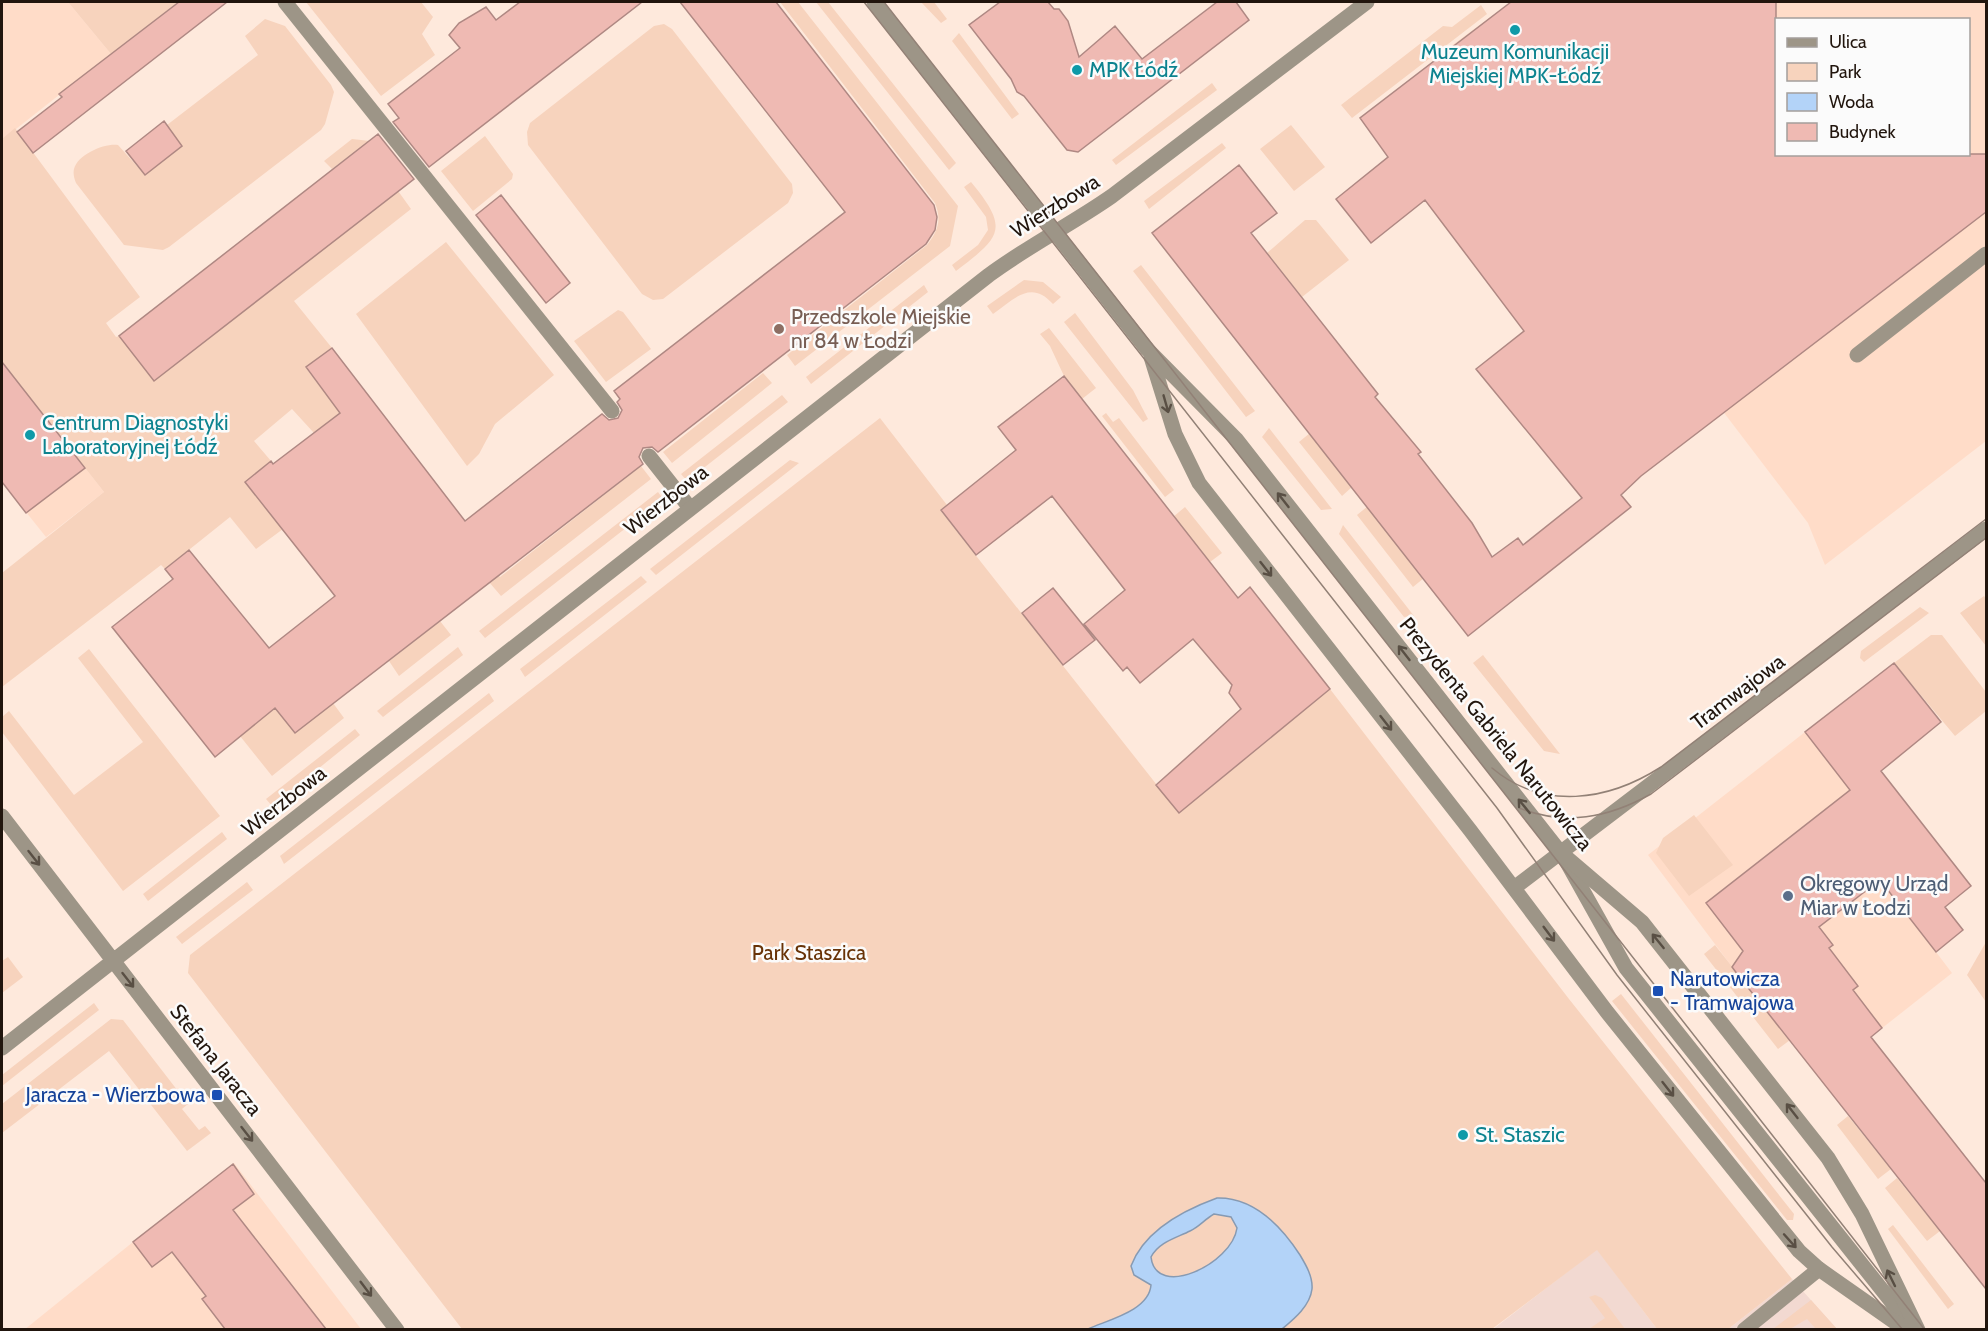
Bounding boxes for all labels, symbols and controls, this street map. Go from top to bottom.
legend [1775,18,1970,156]
marker: Muzeum Komunikacji Miejskiej MPK-Łódź [1508,23,1522,37]
text: Ulica [1829,31,1867,53]
place label: Muzeum Komunikacji Miejskiej MPK-Łódź [1421,39,1609,89]
place label: MPK Łódź [1089,57,1178,82]
text: Park [1829,61,1862,83]
marker: MPK Łódź [1070,63,1084,77]
text: Woda [1829,91,1874,113]
text: Budynek [1829,121,1896,143]
street label: Wierzbowa [1006,169,1104,243]
place label: Przedszkole Miejskie nr 84 w Łodzi [791,304,971,353]
marker: Przedszkole Miejskie nr 84 w Łodzi [772,322,786,336]
one-way arrow [1161,394,1173,413]
place label: Centrum Diagnostyki Laboratoryjnej Łódź [42,410,228,460]
marker: Centrum Diagnostyki Laboratoryjnej Łódź [23,428,37,442]
street label: Wierzbowa [619,459,713,540]
one-way arrow [1277,492,1290,508]
one-way arrow [1260,561,1273,577]
street label: Prezydenta Gabriela Narutowicza [1395,612,1598,855]
one-way arrow [1397,645,1410,661]
street label: Tramwajowa [1686,648,1790,736]
one-way arrow [1380,714,1393,730]
street label: Wierzbowa [237,760,331,841]
one-way arrow [1518,799,1531,815]
one-way arrow [27,850,40,866]
place label: Okręgowy Urząd Miar w Łodzi [1800,871,1948,920]
marker: Okręgowy Urząd Miar w Łodzi [1781,889,1795,903]
one-way arrow [1543,926,1555,942]
one-way arrow [1652,933,1665,949]
park label: Park Staszica [752,940,866,965]
place label: Narutowicza - Tramwajowa [1670,966,1794,1016]
one-way arrow [122,971,134,987]
marker: Narutowicza - Tramwajowa [1651,984,1665,998]
street label: Stefana Jaracza [165,999,268,1120]
one-way arrow [1662,1081,1675,1097]
place label: Jaracza - Wierzbowa [25,1082,205,1107]
marker: Jaracza - Wierzbowa [210,1088,224,1102]
one-way arrow [1785,1103,1798,1119]
place label: St. Staszic [1475,1122,1565,1147]
one-way arrow [240,1126,253,1142]
marker: St. Staszic [1456,1128,1470,1142]
one-way arrow [1783,1233,1797,1248]
one-way arrow [1885,1269,1897,1287]
one-way arrow [359,1281,372,1297]

